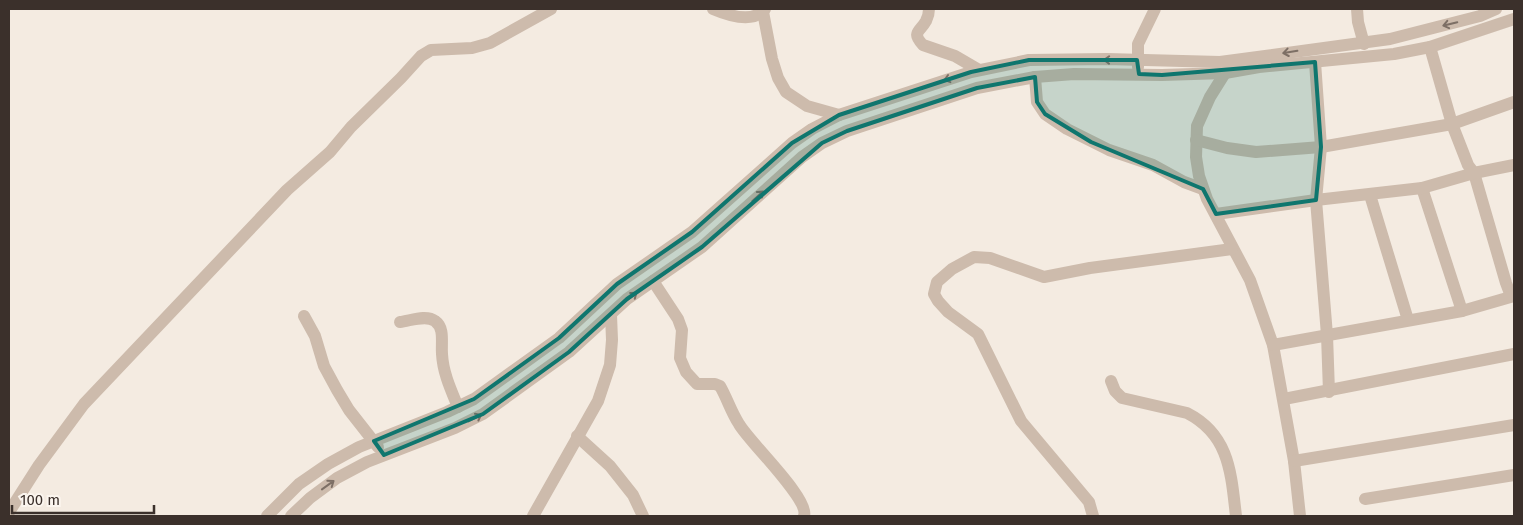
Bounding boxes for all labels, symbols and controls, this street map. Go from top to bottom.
one-way arrow [1443,19,1459,29]
one-way arrow [1283,48,1299,58]
one-way arrow [1103,55,1119,64]
one-way arrow [943,74,959,84]
one-way arrow [752,190,765,202]
one-way arrow [624,291,637,302]
one-way arrow [468,413,483,423]
one-way arrow [321,480,335,490]
scale bar [12,482,155,514]
text: 100 m [20,491,60,509]

